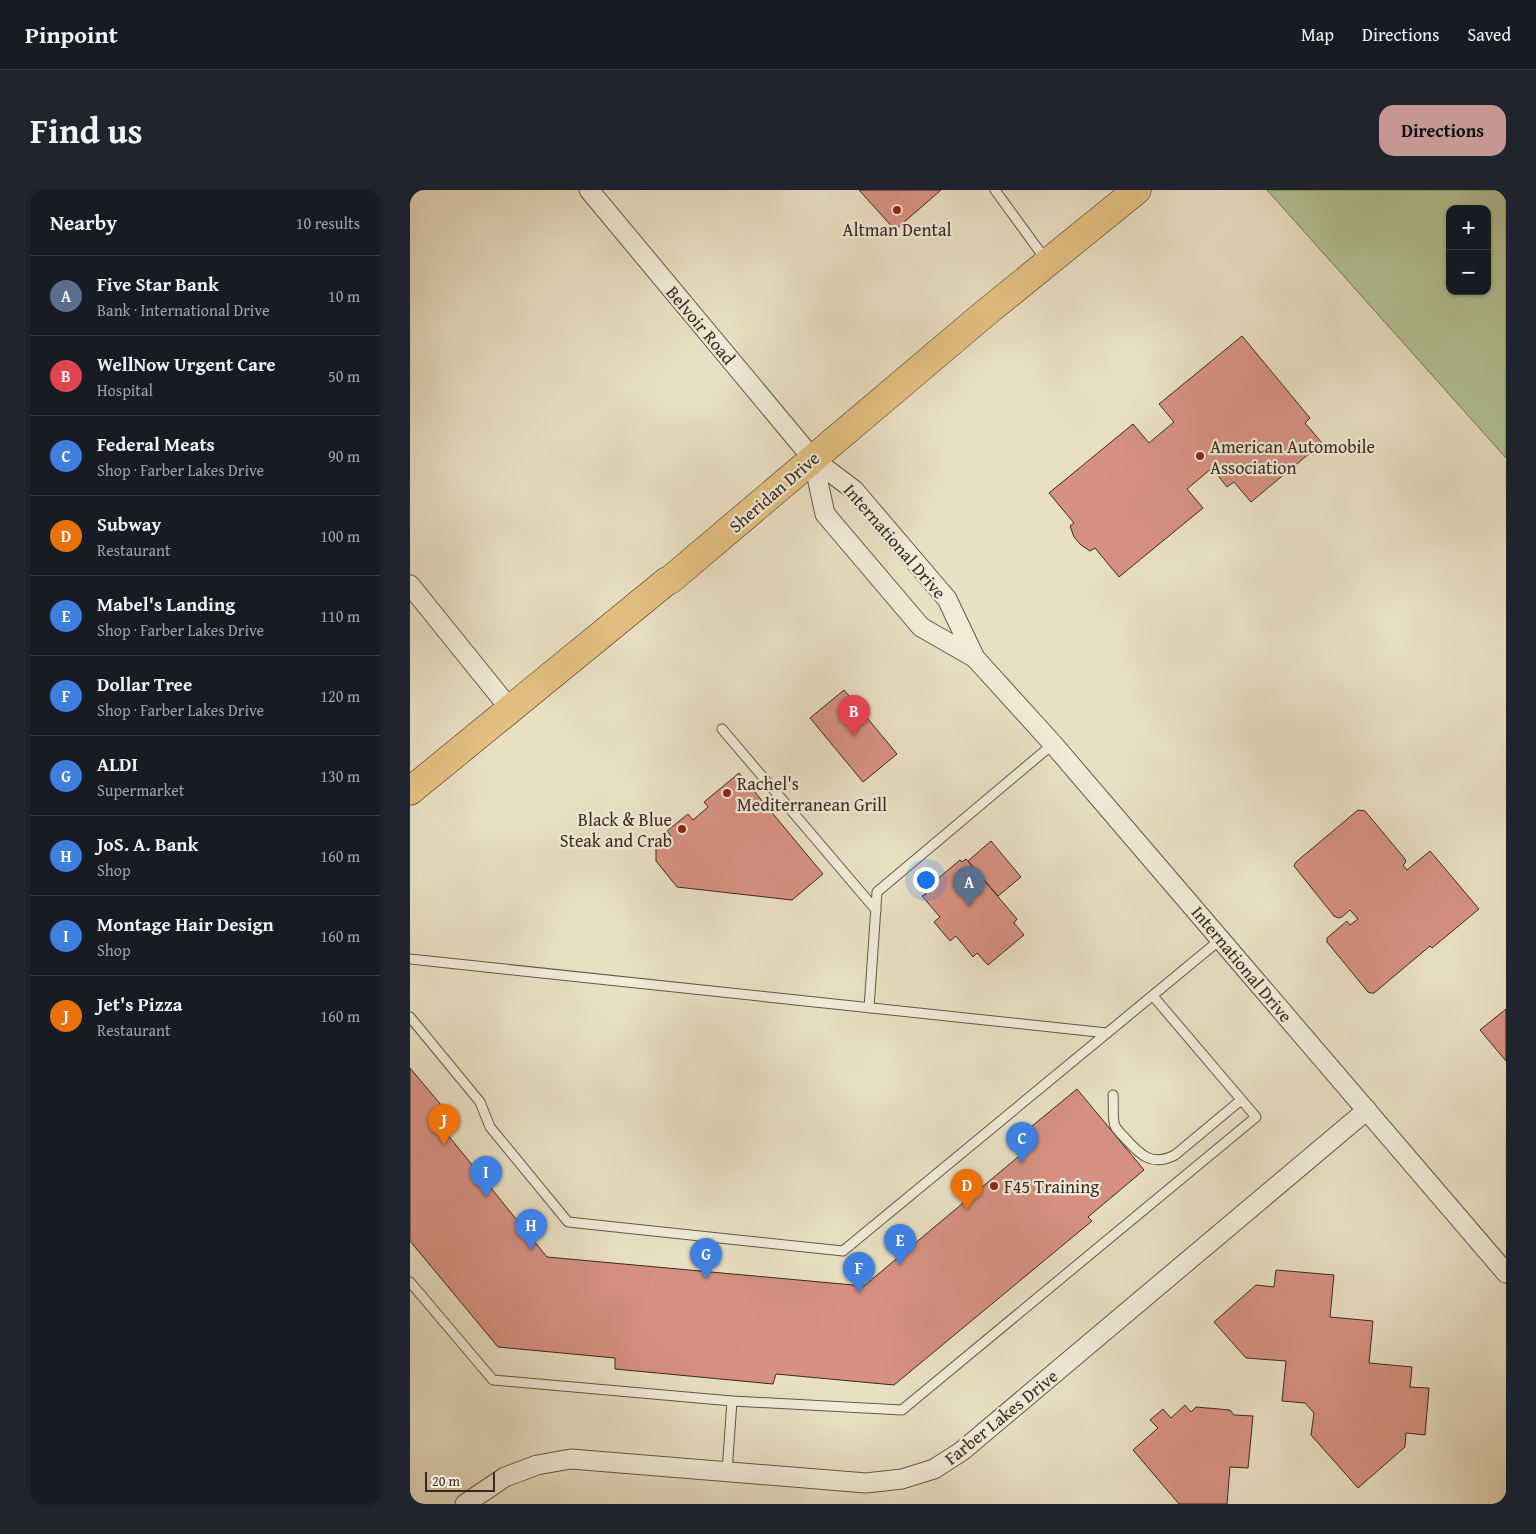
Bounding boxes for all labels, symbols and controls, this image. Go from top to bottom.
text: Pinpoint [25,17,118,52]
text: Map [1301,21,1334,48]
text: Directions [1362,21,1439,48]
text: Saved [1467,21,1511,48]
text: Find us [30,105,143,156]
button: Directions [1379,105,1506,156]
marker: Altman Dental [891,204,903,216]
map controls [1446,205,1491,295]
button: + [1446,205,1491,250]
text: Nearby [50,207,117,238]
text: 10 results [296,211,360,235]
place label: Altman Dental [842,216,952,243]
button: − [1446,250,1491,295]
text: Five Star Bank [97,270,219,298]
street label: Belvoir Road [660,280,742,371]
text: A [61,284,71,308]
text: 10 m [328,284,360,308]
text: Bank · International Drive [97,298,269,322]
text: WellNow Urgent Care [97,350,276,378]
text: B [61,364,71,388]
text: 50 m [328,364,360,388]
text: Hospital [97,378,153,402]
text: Federal Meats [97,430,215,458]
place label: American Automobile Association [1210,433,1375,481]
text: C [61,444,71,468]
text: 90 m [328,444,360,468]
street label: Sheridan Drive [723,445,825,539]
marker: American Automobile Association [1194,450,1206,462]
text: Shop · Farber Lakes Drive [97,458,264,482]
street label: International Drive [837,477,953,605]
text: Subway [97,510,161,538]
text: D [61,524,71,548]
text: 100 m [320,524,360,548]
text: Restaurant [97,538,171,562]
text: Mabel's Landing [97,590,235,618]
text: E [62,604,70,628]
text: 110 m [320,604,360,628]
text: Shop · Farber Lakes Drive [97,618,264,642]
text: Dollar Tree [97,670,192,698]
text: F [62,684,70,708]
text: 120 m [320,684,360,708]
pin: B [838,695,870,736]
text: Shop · Farber Lakes Drive [97,698,264,722]
text: ALDI [97,750,138,778]
text: G [61,764,71,788]
text: 130 m [320,764,360,788]
place label: Rachel's Mediterranean Grill [737,770,887,818]
text: Supermarket [97,778,184,802]
marker: Rachel's Mediterranean Grill [721,787,733,799]
place label: Black & Blue Steak and Crab [560,806,672,854]
marker: Black & Blue Steak and Crab [676,823,688,835]
text: JoS. A. Bank [97,830,198,858]
text: H [60,844,72,868]
text: 160 m [320,844,360,868]
text: Shop [97,858,131,882]
pin: A [953,866,985,907]
your location [913,867,939,893]
street label: International Drive [1185,900,1299,1028]
text: Montage Hair Design [97,910,274,938]
text: I [63,924,69,948]
text: 160 m [320,924,360,948]
text: Shop [97,938,131,962]
text: Jet's Pizza [97,990,183,1018]
text: J [63,1004,69,1028]
text: 160 m [320,1004,360,1028]
text: Restaurant [97,1018,171,1042]
pin: J [428,1104,460,1145]
pin: C [1006,1122,1038,1163]
pin: I [470,1156,502,1197]
pin: D [951,1169,983,1210]
place label: F45 Training [1004,1173,1099,1200]
marker: F45 Training [988,1180,1000,1192]
pin: H [515,1209,547,1250]
pin: E [884,1224,916,1265]
pin: G [690,1238,722,1279]
pin: F [843,1252,875,1293]
street label: Farber Lakes Drive [938,1363,1064,1471]
scale bar [425,1469,495,1492]
text: 20 m [432,1471,460,1491]

